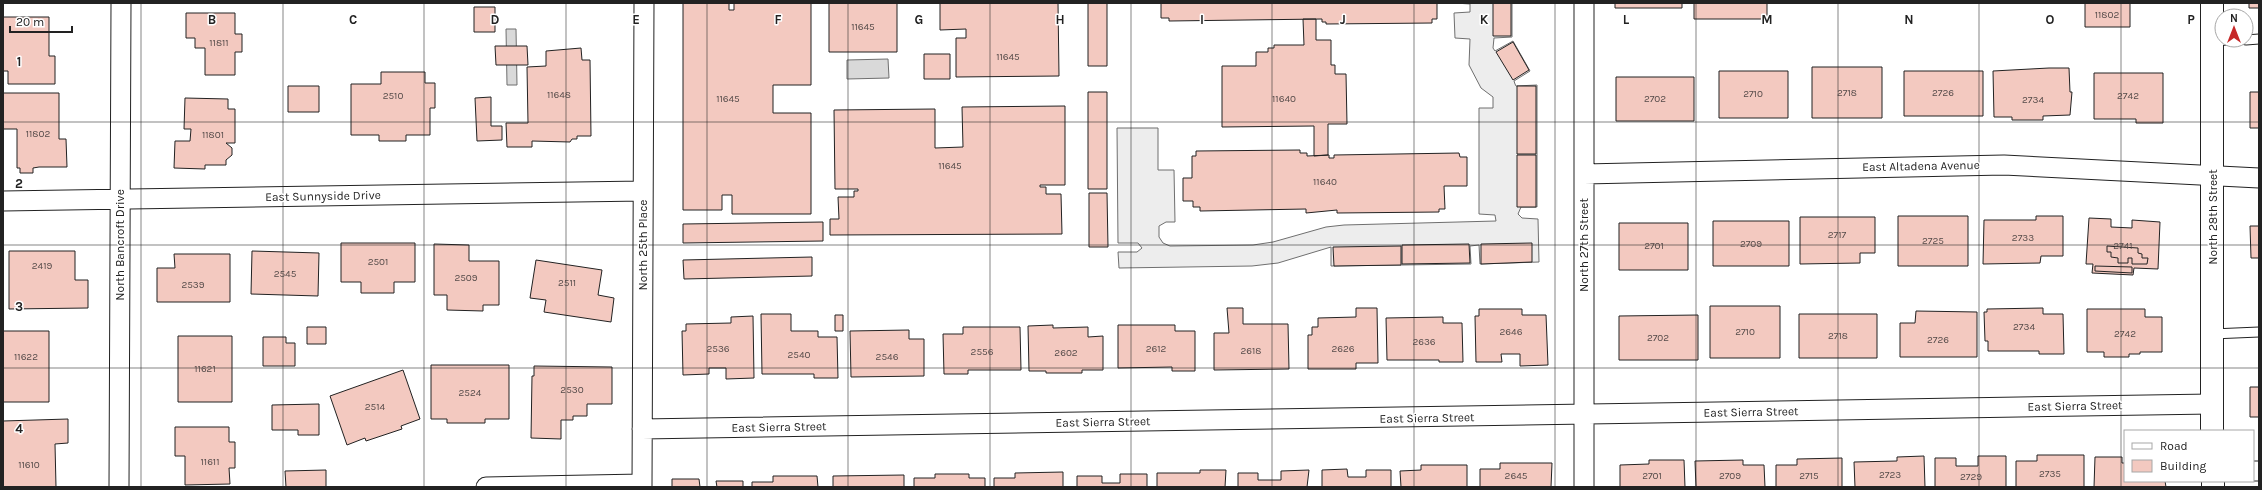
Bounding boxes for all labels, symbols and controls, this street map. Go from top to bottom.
scale bar [10,8,72,34]
north arrow [2214,8,2254,48]
house number: 11802 [2095,9,2119,21]
text: B [208,12,216,27]
text: C [349,12,357,27]
text: D [491,12,500,27]
text: E [632,12,640,27]
text: F [774,12,782,27]
text: G [915,12,923,27]
text: H [1055,12,1065,27]
text: I [1200,12,1204,27]
text: J [1340,12,1346,27]
text: K [1480,12,1489,27]
text: L [1623,12,1630,27]
text: M [1761,12,1773,27]
text: N [1904,12,1914,27]
text: O [2046,12,2055,27]
text: P [2187,12,2195,27]
text: N [2230,12,2238,25]
text: 20 m [16,15,44,29]
house number: 11645 [851,21,875,33]
house number: 11811 [209,37,229,49]
house number: 11645 [996,51,1020,63]
text: 1 [17,54,21,69]
house number: 2718 [1837,87,1857,99]
house number: 2726 [1932,87,1954,99]
house number: 2710 [1743,88,1763,100]
house number: 11648 [547,89,571,101]
house number: 2510 [383,90,403,102]
house number: 2742 [2117,90,2139,102]
house number: 11645 [716,93,740,105]
house number: 11640 [1272,93,1296,105]
house number: 2702 [1644,93,1666,105]
house number: 2734 [2022,94,2044,106]
house number: 11802 [26,128,50,140]
house number: 11801 [202,129,224,141]
street label: East Altadena Avenue [1862,158,1980,174]
house number: 11645 [938,160,962,172]
street label: North 28th Street [2206,169,2220,265]
text: 2 [15,176,23,191]
house number: 11640 [1313,176,1337,188]
street label: East Sunnyside Drive [265,188,381,204]
street label: North Bancroft Drive [113,189,127,301]
street label: North 27th Street [1577,198,1591,292]
street label: North 25th Place [636,199,650,291]
house number: 2717 [1828,229,1847,241]
house number: 2733 [2012,232,2034,244]
house number: 2725 [1922,235,1944,247]
house number: 2709 [1740,238,1762,250]
house number: 2701 [1644,240,1664,252]
house number: 2741 [2113,240,2133,252]
house number: 2501 [368,256,388,268]
house number: 2419 [32,260,52,272]
house number: 2545 [274,268,297,280]
house number: 2509 [454,272,478,284]
house number: 2511 [558,277,576,289]
house number: 2539 [181,279,205,291]
text: 3 [15,299,23,314]
house number: 2734 [2013,321,2035,333]
house number: 2646 [1500,326,1523,338]
house number: 2710 [1735,326,1755,338]
house number: 2742 [2114,328,2136,340]
house number: 2718 [1828,330,1848,342]
house number: 2702 [1647,332,1669,344]
house number: 2726 [1927,334,1949,346]
house number: 2636 [1412,336,1436,348]
house number: 2536 [706,343,730,355]
house number: 2612 [1146,343,1167,355]
house number: 2626 [1331,343,1355,355]
house number: 2618 [1241,345,1261,357]
house number: 2556 [971,346,994,358]
house number: 2602 [1054,347,1078,359]
house number: 2540 [788,349,811,361]
house number: 11622 [14,351,38,363]
house number: 2546 [876,351,899,363]
house number: 11621 [194,363,216,375]
house number: 2530 [560,384,584,396]
house number: 2524 [459,387,482,399]
street label: East Sierra Street [2027,398,2123,414]
house number: 2514 [365,401,386,413]
street label: East Sierra Street [1703,404,1799,420]
street label: East Sierra Street [1379,410,1475,426]
street label: East Sierra Street [1055,414,1151,430]
street label: East Sierra Street [731,419,827,435]
text: 4 [15,421,23,436]
legend [2124,430,2254,482]
text: Road [2160,439,2188,453]
house number: 11611 [201,456,219,468]
house number: 11610 [18,459,40,471]
text: Building [2160,459,2207,473]
house number: 2735 [2039,468,2061,480]
house number: 2723 [1879,469,1901,481]
house number: 2645 [1505,470,1528,482]
house number: 2701 [1642,470,1662,482]
house number: 2709 [1719,470,1741,482]
house number: 2715 [1799,470,1819,482]
house number: 2729 [1960,471,1982,483]

